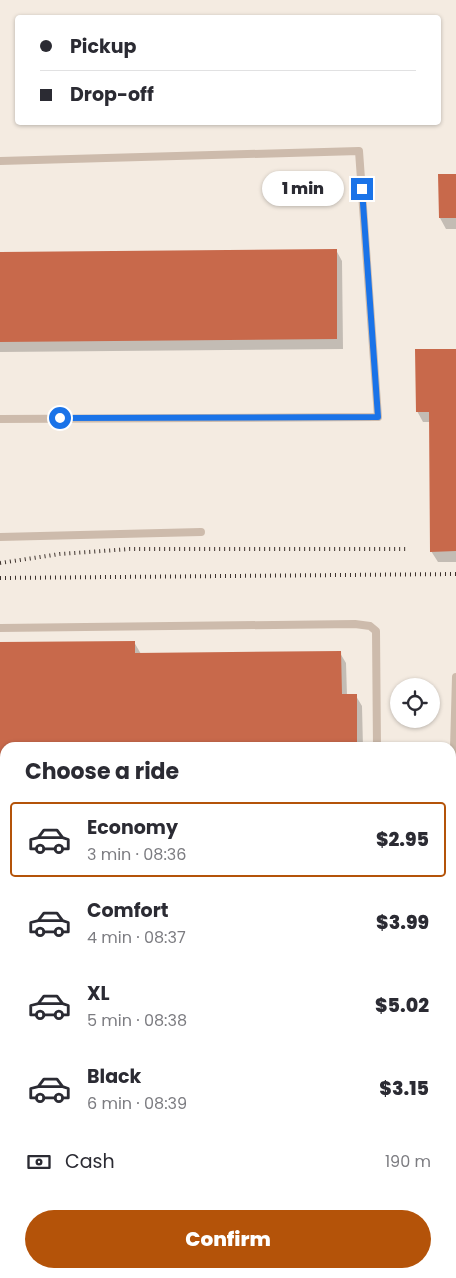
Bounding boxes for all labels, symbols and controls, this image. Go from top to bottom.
text: Pickup [70,33,136,60]
text: Drop-off [70,81,154,108]
callout: 1 min [262,172,344,206]
text: 1 min [282,177,324,200]
route end [351,178,373,200]
route start [49,407,71,429]
map controls [390,678,440,728]
button: locate [390,678,440,728]
text: Choose a ride [25,756,179,787]
text: Economy [87,814,178,841]
icon: car [27,817,72,862]
text: $2.95 [376,826,429,853]
text: 3 min · 08:36 [87,843,186,866]
text: Comfort [87,897,169,924]
icon: car [27,900,72,945]
text: $3.99 [376,909,429,936]
text: 4 min · 08:37 [87,926,186,949]
text: XL [87,980,110,1007]
icon: car [27,983,72,1028]
text: $5.02 [375,992,429,1019]
text: 5 min · 08:38 [87,1009,187,1032]
text: Black [87,1063,141,1090]
icon: car [27,1066,72,1111]
text: $3.15 [379,1075,429,1102]
text: 6 min · 08:39 [87,1092,187,1115]
icon: cash [25,1148,53,1176]
text: Cash [65,1148,115,1175]
text: 190 m [385,1150,431,1173]
button: Confirm [25,1210,431,1268]

